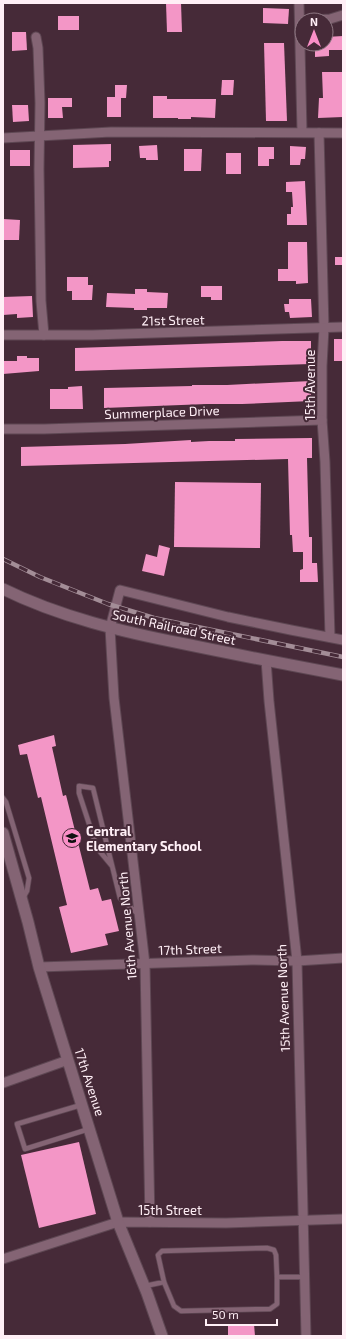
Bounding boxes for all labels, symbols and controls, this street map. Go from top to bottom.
north arrow [294,12,334,52]
text: N [310,15,318,28]
street label: 21st Street [141,311,205,329]
street label: 15th Avenue [302,350,318,420]
street label: Summerplace Drive [104,402,220,422]
street label: South Railroad Street [111,606,237,648]
place label: Central Elementary School [86,823,202,854]
school or university icon: Central Elementary School [61,827,83,849]
street label: 16th Avenue North [114,871,140,981]
street label: 17th Street [158,940,222,958]
street label: 15th Avenue North [273,944,293,1052]
street label: 17th Avenue [71,1046,109,1118]
street label: 15th Street [138,1202,202,1218]
scale bar [206,1301,277,1327]
text: 50 m [212,1307,239,1321]

